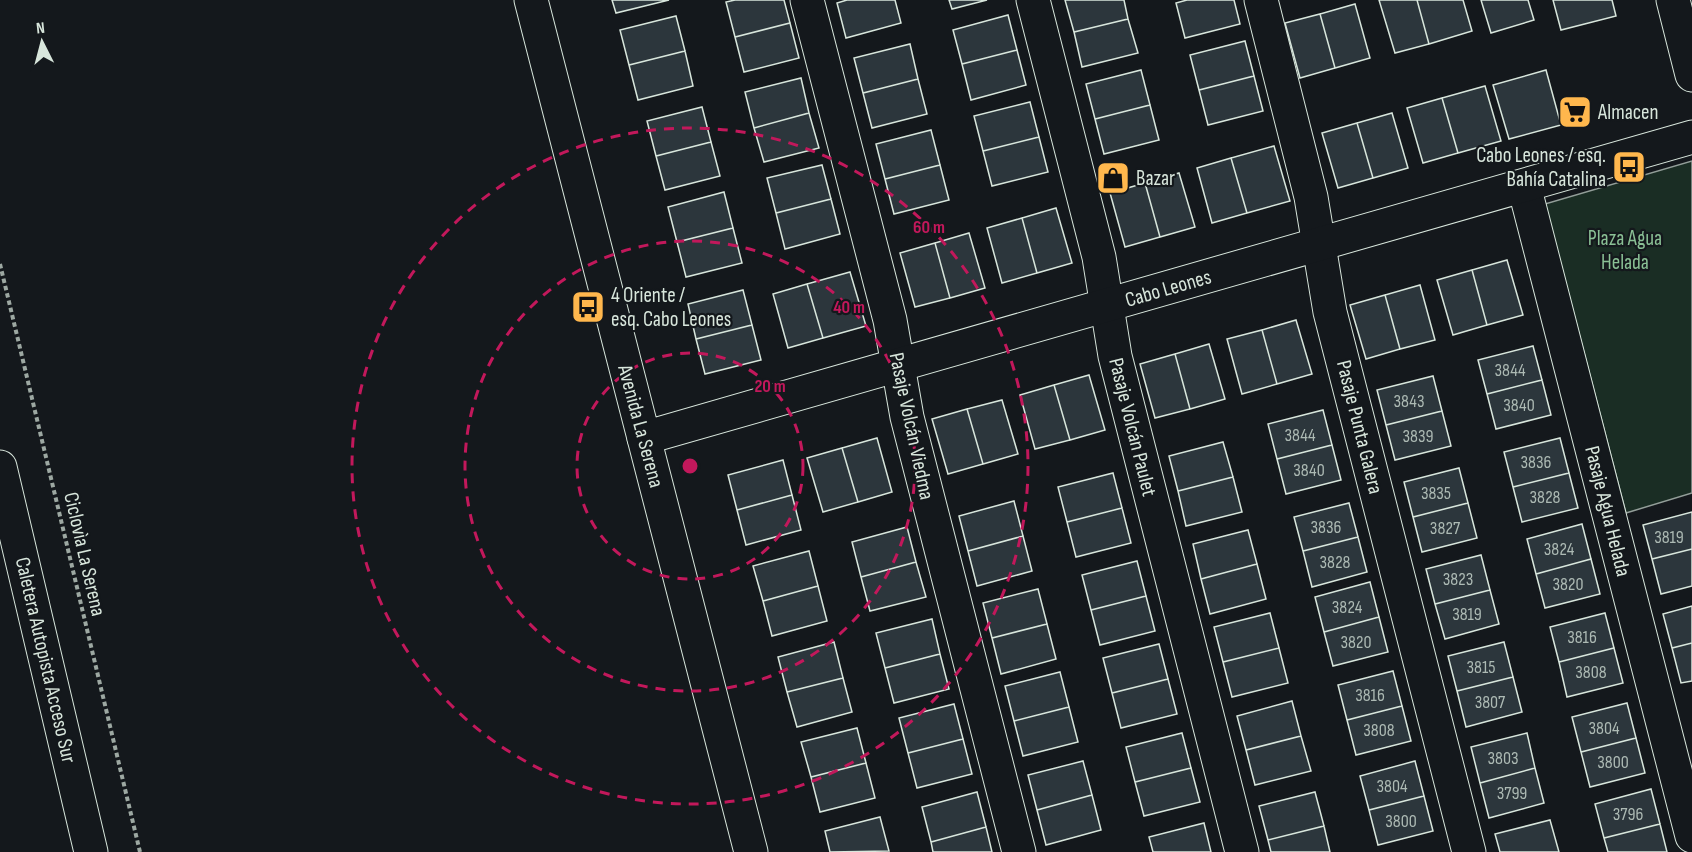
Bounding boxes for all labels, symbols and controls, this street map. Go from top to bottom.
north arrow [12,12,72,72]
text: N [35,19,46,38]
supermarket icon: Almacen [1557,94,1593,130]
place label: Almacen [1597,100,1658,125]
place label: Cabo Leones / esq. Bahía Catalina [1476,143,1606,192]
bus stop icon: Cabo Leones / esq. Bahía Catalina [1611,149,1647,185]
shop icon: Bazar [1095,160,1131,196]
place label: Bazar [1136,166,1175,191]
text: 60 m [913,217,945,238]
park label: Plaza Agua Helada [1588,226,1662,275]
street label: Cabo Leones [1122,264,1214,313]
place label: 4 Oriente / esq. Cabo Leones [611,283,731,332]
bus stop icon: 4 Oriente / esq. Cabo Leones [570,289,606,325]
text: 40 m [833,297,865,318]
street label: Pasaje Volcán Viedma [884,350,939,502]
street label: Pasaje Volcán Paulet [1103,355,1162,499]
street label: Pasaje Punta Galera [1331,358,1388,497]
house number: 3844 [1495,360,1526,381]
street label: Avenida La Serena [612,361,669,490]
text: 20 m [754,376,786,397]
house number: 3843 [1394,391,1424,412]
house number: 3840 [1503,395,1535,416]
house number: 3844 [1285,425,1316,446]
house number: 3839 [1403,426,1433,447]
street label: Pasaje Agua Helada [1579,443,1636,579]
house number: 3836 [1521,452,1552,473]
centre of rings [680,456,700,476]
house number: 3840 [1293,460,1325,481]
house number: 3835 [1421,483,1451,504]
house number: 3828 [1530,487,1561,508]
street label: Ciclovìa La Serena [58,490,111,618]
house number: 3836 [1311,517,1342,538]
house number: 3827 [1430,518,1461,539]
house number: 3819 [1654,527,1684,548]
house number: 3824 [1544,539,1575,560]
house number: 3828 [1320,552,1351,573]
street label: Caletera Autopista Acceso Sur [10,555,81,765]
house number: 3823 [1443,569,1473,590]
house number: 3820 [1552,574,1584,595]
house number: 3824 [1332,597,1363,618]
house number: 3819 [1452,604,1482,625]
house number: 3816 [1567,627,1597,648]
house number: 3820 [1340,632,1372,653]
house number: 3815 [1467,657,1495,678]
house number: 3808 [1575,662,1607,683]
house number: 3816 [1355,685,1385,706]
house number: 3807 [1475,692,1506,713]
house number: 3804 [1589,718,1620,739]
house number: 3808 [1363,720,1395,741]
house number: 3803 [1488,748,1519,769]
house number: 3800 [1597,752,1629,773]
house number: 3804 [1377,776,1408,797]
house number: 3799 [1497,783,1527,804]
house number: 3796 [1613,804,1643,825]
house number: 3800 [1385,811,1417,832]

